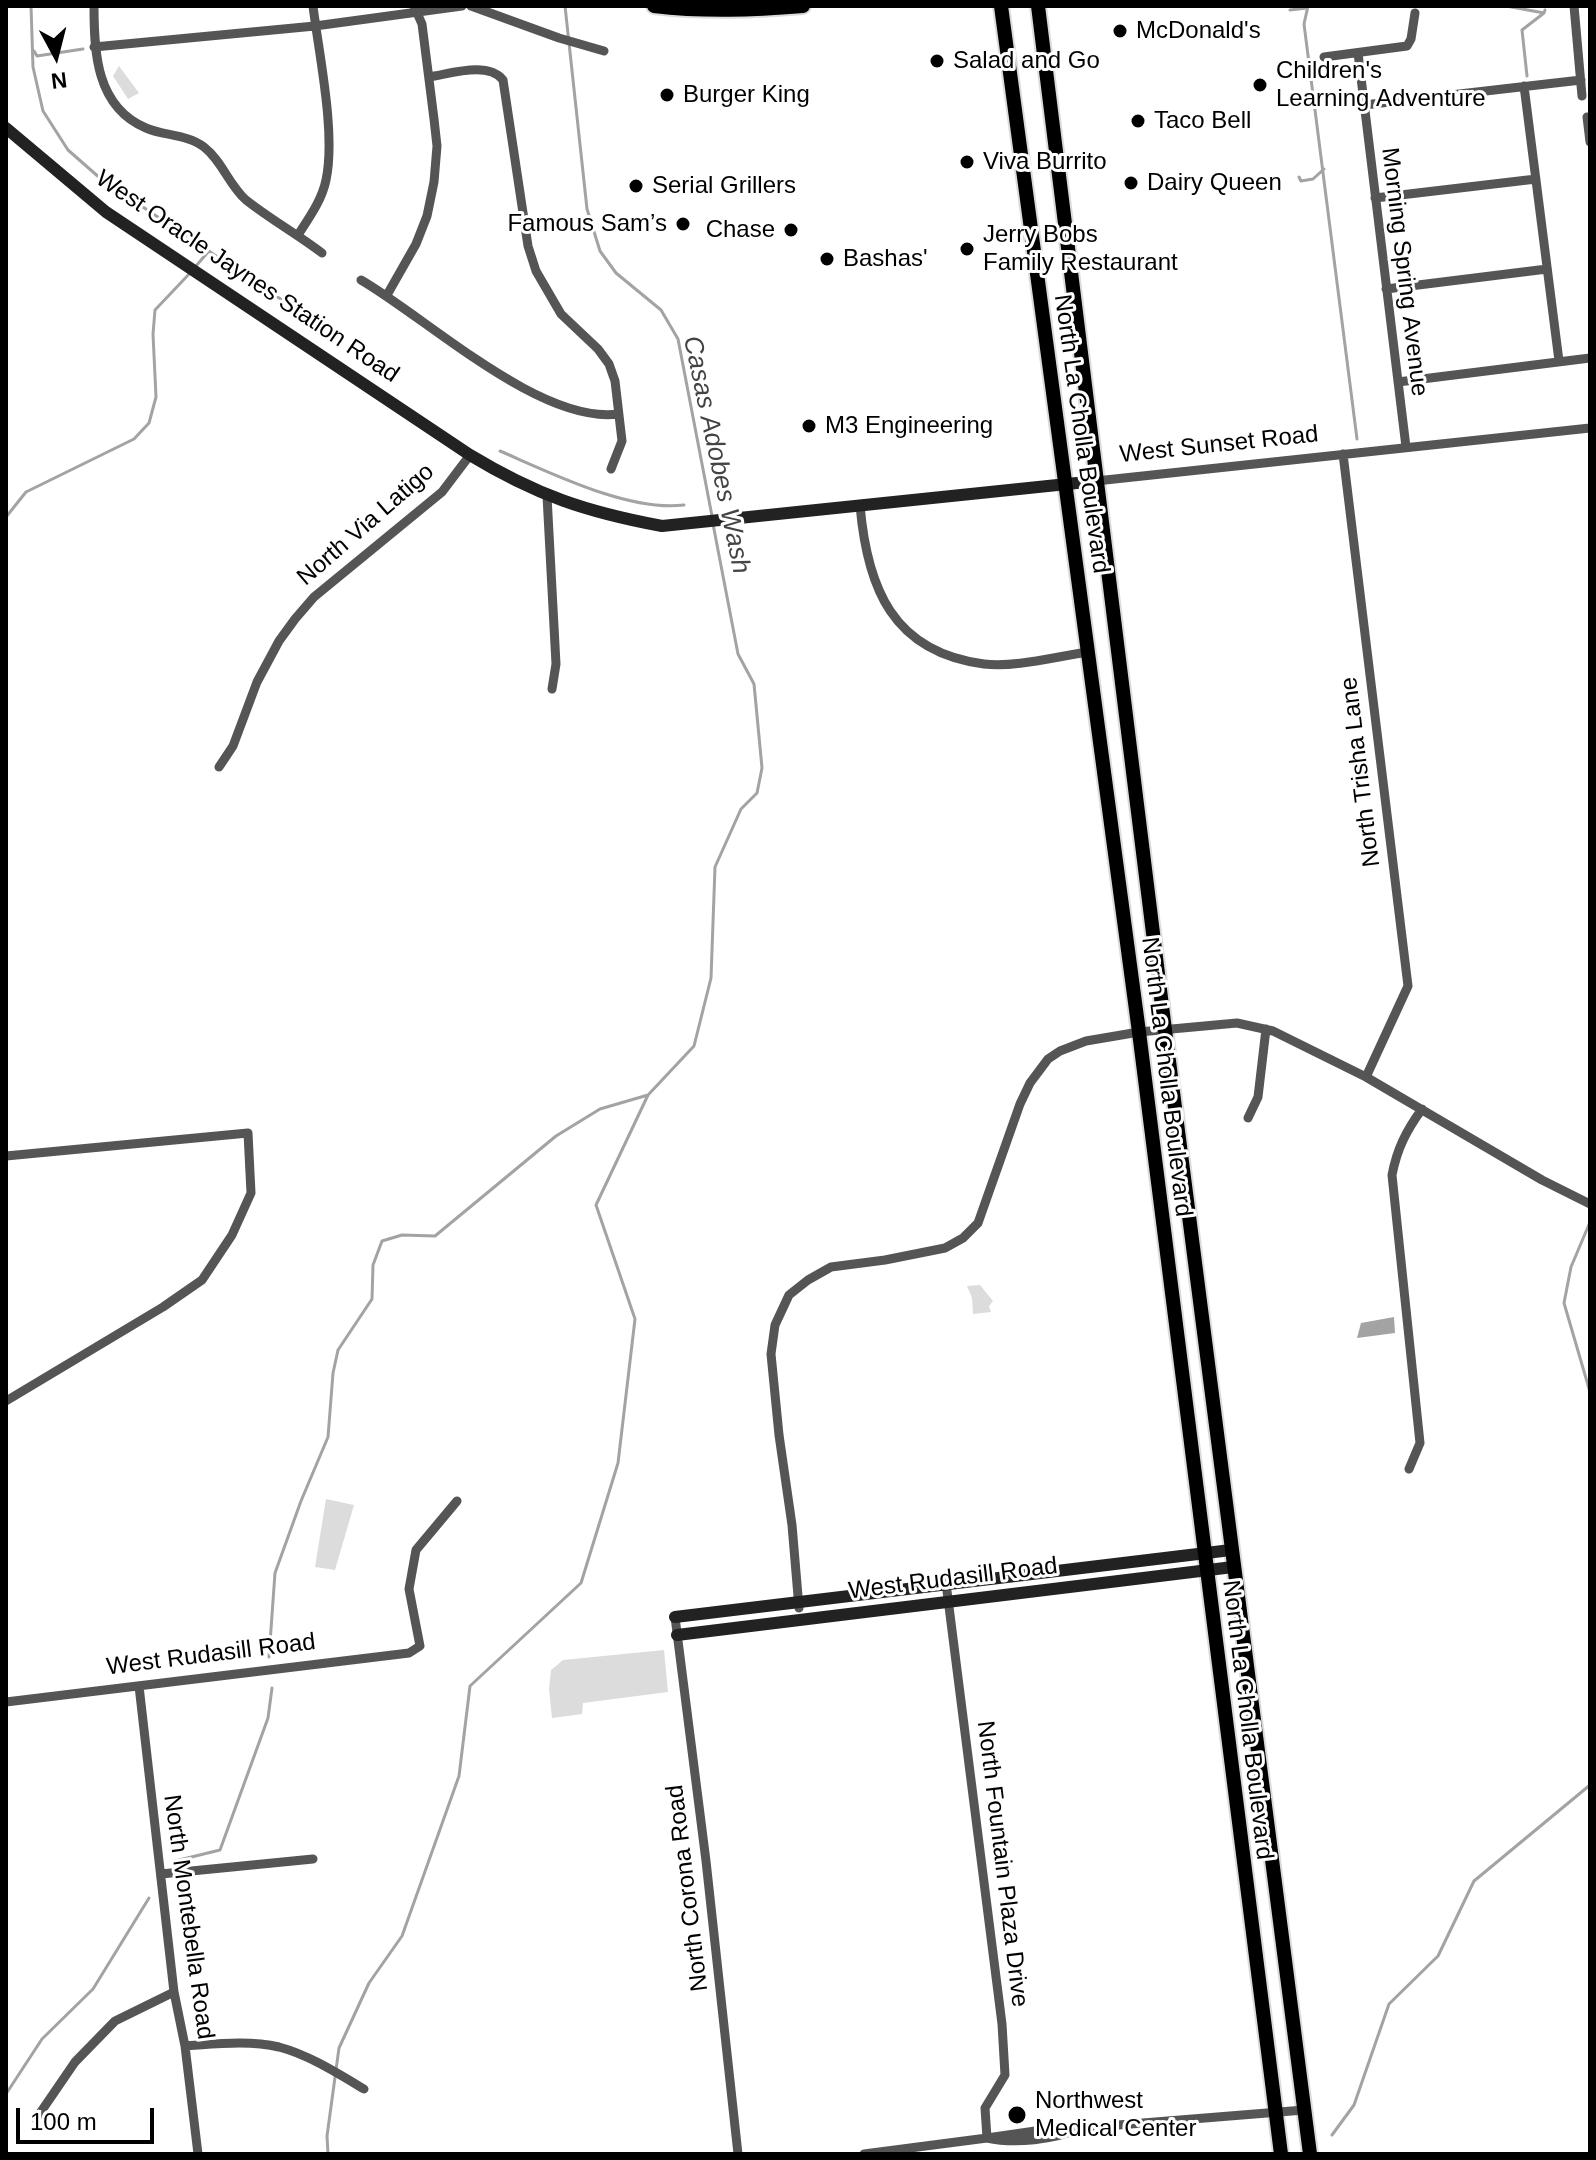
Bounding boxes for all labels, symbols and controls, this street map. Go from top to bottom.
north arrow [16,16,96,96]
place label: McDonald's [1136,17,1261,45]
marker: McDonald's [1111,22,1129,40]
place label: Salad and Go [953,47,1100,75]
marker: Salad and Go [928,52,946,70]
place label: Children's Learning Adventure [1276,57,1485,113]
text: N [50,67,68,94]
marker: Children's Learning Adventure [1251,76,1269,94]
place label: Burger King [683,81,810,109]
marker: Burger King [658,86,676,104]
place label: Taco Bell [1154,107,1251,135]
marker: Taco Bell [1129,112,1147,130]
street label: Morning Spring Avenue [1374,146,1434,398]
place label: Viva Burrito [983,148,1107,176]
marker: Viva Burrito [958,153,976,171]
street label: West Oracle Jaynes Station Road [90,164,404,390]
place label: Dairy Queen [1147,169,1282,197]
place label: Serial Grillers [652,172,796,200]
marker: Dairy Queen [1122,174,1140,192]
marker: Serial Grillers [627,177,645,195]
place label: Famous Sam’s [507,210,667,238]
marker: Famous Sam’s [674,215,692,233]
place label: Chase [706,216,775,244]
marker: Chase [782,221,800,239]
place label: Jerry Bobs Family Restaurant [983,221,1178,277]
marker: Jerry Bobs Family Restaurant [958,240,976,258]
place label: Bashas' [843,245,928,273]
marker: Bashas' [818,250,836,268]
street label: North La Cholla Boulevard [1047,293,1115,575]
water label: Casas Adobes Wash [676,333,756,577]
place label: M3 Engineering [825,412,993,440]
marker: M3 Engineering [800,417,818,435]
street label: West Sunset Road [1118,420,1320,470]
street label: North Via Latigo [292,458,440,592]
street label: North Trisha Lane [1335,675,1387,869]
street label: North La Cholla Boulevard [1135,936,1197,1218]
street label: West Rudasill Road [847,1552,1059,1606]
street label: North La Cholla Boulevard [1216,1579,1278,1861]
street label: West Rudasill Road [105,1628,317,1682]
street label: North Fountain Plaza Drive [970,1719,1034,2009]
street label: North Corona Road [661,1783,715,1993]
street label: North Montebella Road [157,1793,219,2041]
place label: Northwest Medical Center [1035,2087,1196,2143]
scale bar [20,2092,158,2142]
marker: Northwest Medical Center [1006,2104,1028,2126]
text: 100 m [30,2108,97,2135]

